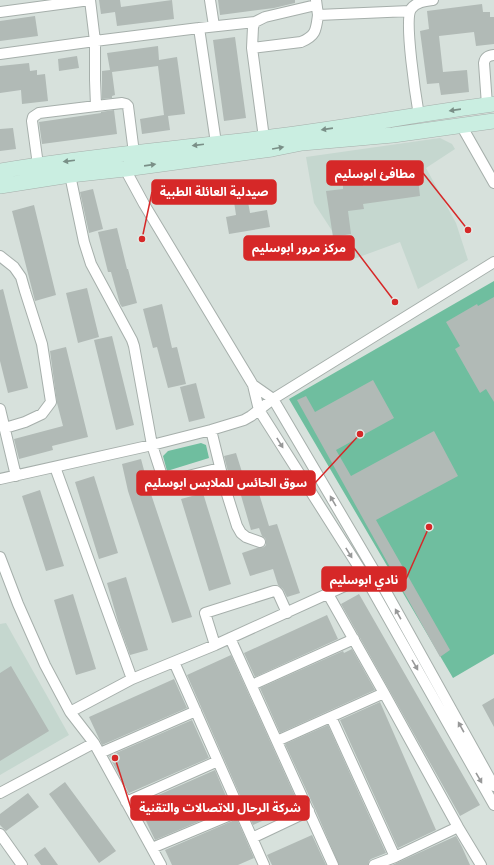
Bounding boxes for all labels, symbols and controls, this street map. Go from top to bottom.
one-way arrow [449,107,462,113]
one-way arrow [321,126,333,132]
one-way arrow [192,142,204,148]
one-way arrow [272,145,284,151]
one-way arrow [63,158,75,164]
callout: مطافئ ابوسليم [327,161,423,185]
one-way arrow [143,162,156,168]
text: مطافئ ابوسليم [335,167,415,183]
callout: صيدلية العائلة الطبية [152,180,276,204]
text: صيدلية العائلة الطبية [160,185,269,199]
callout: مركز مرور ابوسليم [244,236,354,260]
text: مركز مرور ابوسليم [252,241,346,257]
one-way arrow [276,438,284,448]
callout: سوق الحائس للملابس ابوسليم [137,471,315,495]
text: سوق الحائس للملابس ابوسليم [145,476,307,492]
one-way arrow [330,495,337,507]
one-way arrow [346,547,353,559]
callout: نادي ابوسليم [322,567,406,591]
text: نادي ابوسليم [330,573,398,590]
one-way arrow [395,608,401,620]
one-way arrow [411,659,418,671]
one-way arrow [458,722,465,733]
one-way arrow [475,772,482,784]
callout: شركة الرحال للاتصالات والتقنية [131,796,309,820]
text: شركة الرحال للاتصالات والتقنية [139,801,301,815]

